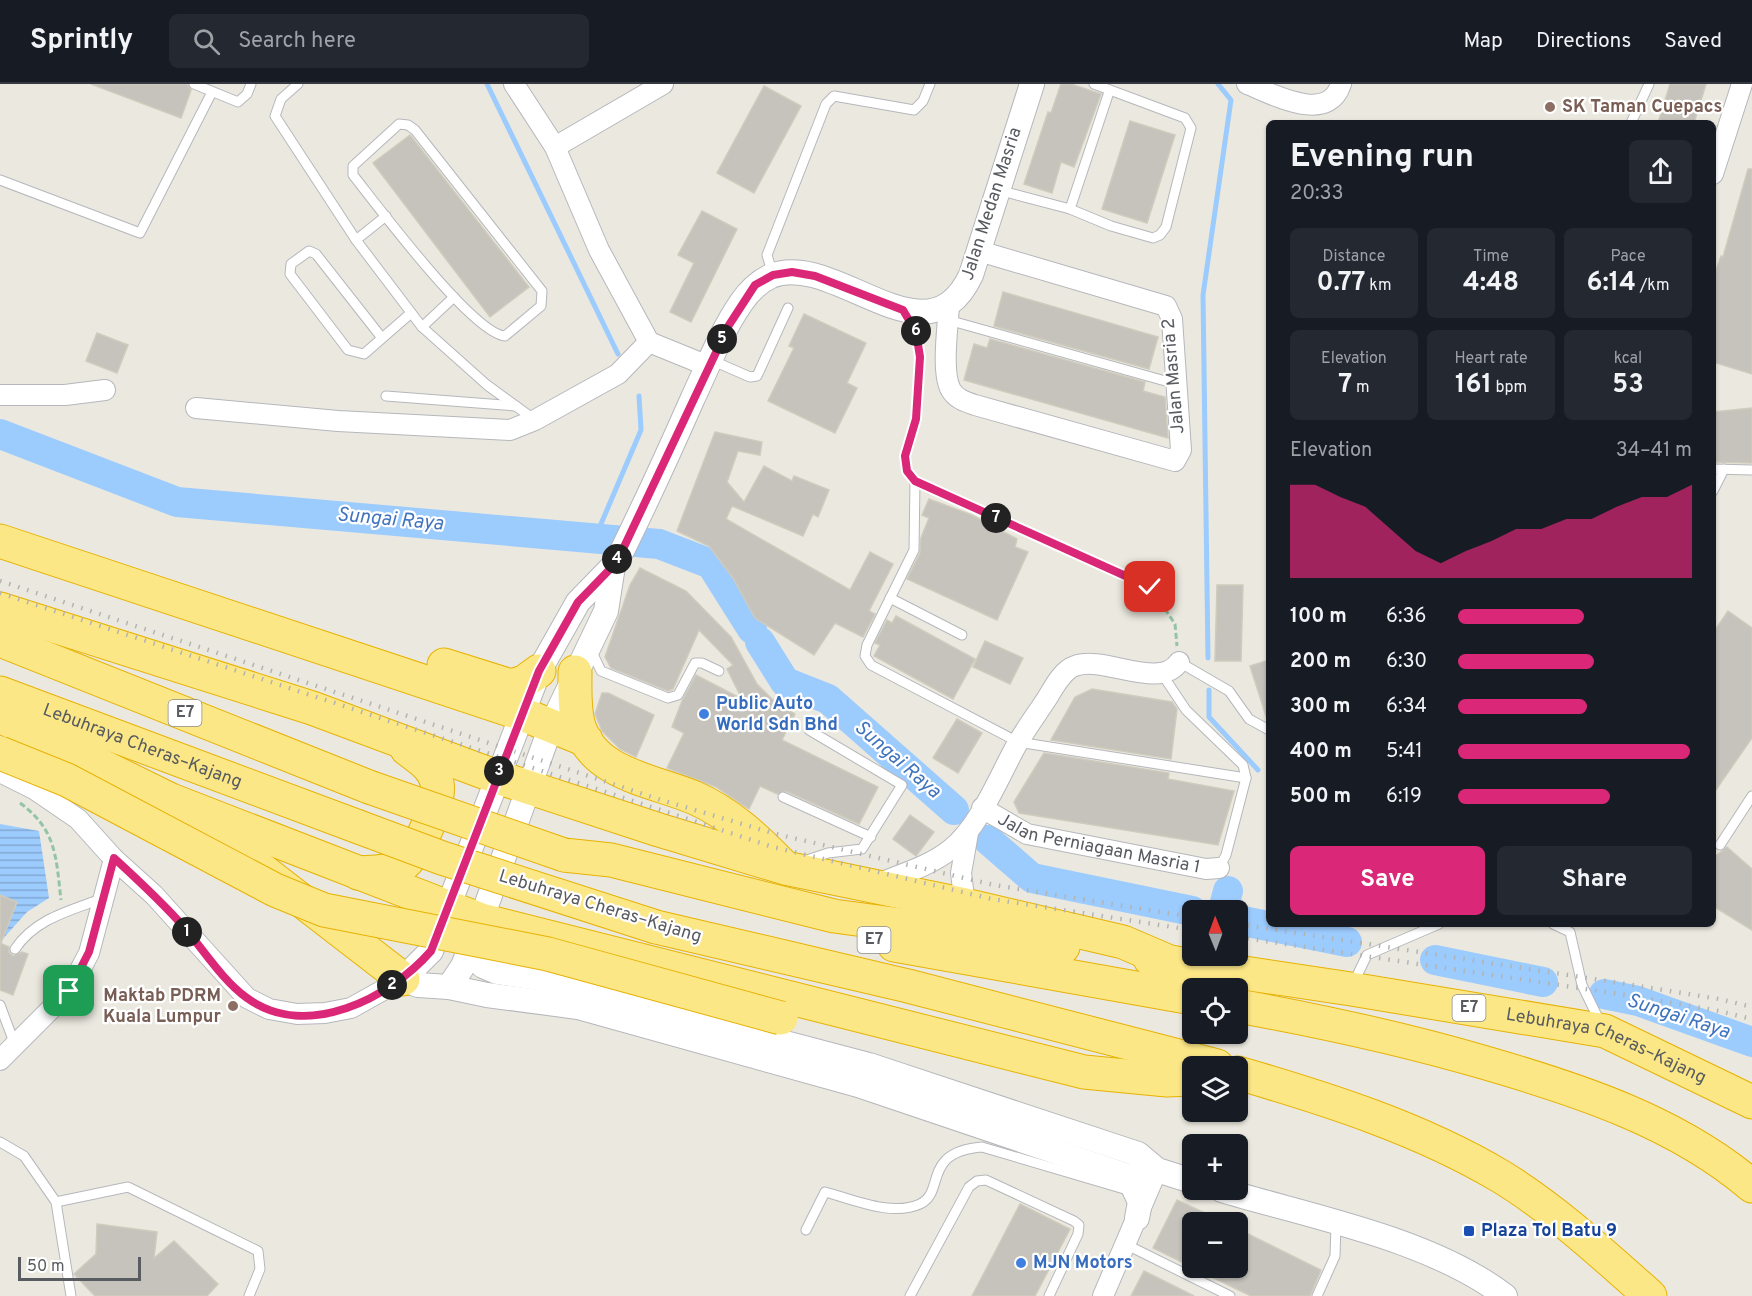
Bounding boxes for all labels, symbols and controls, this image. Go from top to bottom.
search box [169,14,589,68]
text: Sprintly [30,23,133,59]
icon: search [190,25,223,58]
text: Search here [238,28,356,55]
text: Map [1463,28,1503,55]
text: Directions [1536,28,1631,55]
text: Saved [1664,28,1722,55]
place label: SK Taman Cuepacs [1562,96,1722,119]
marker: SK Taman Cuepacs [1543,100,1557,114]
street label: Jalan Medan Masria [956,125,1028,283]
text: Evening run [1290,137,1474,179]
button: share [1629,140,1692,203]
text: 20:33 [1290,181,1344,207]
text: Distance [1323,247,1385,267]
text: Time [1473,247,1509,267]
text: Pace [1610,247,1646,267]
text: 0.77 [1317,267,1366,300]
text: 4:48 [1463,267,1519,300]
text: 6:14 [1586,267,1636,300]
text: km [1366,276,1391,296]
text: /km [1636,276,1670,296]
pin: 6 [901,316,931,346]
street label: Jalan Masria 2 [1157,317,1191,435]
text: 6 [911,321,921,341]
pin: 5 [707,324,737,354]
text: 5 [717,329,727,349]
text: Elevation [1321,349,1387,369]
text: Heart rate [1454,349,1528,369]
text: kcal [1614,349,1642,369]
text: 7 [1338,369,1352,402]
text: 161 [1455,369,1492,402]
text: 53 [1612,369,1644,402]
text: m [1352,378,1370,398]
text: bpm [1492,378,1527,398]
text: Elevation [1290,438,1372,464]
text: 34–41 m [1616,438,1692,464]
water label: Sungai Raya [336,502,445,538]
pin: 7 [981,503,1011,533]
text: 7 [992,508,1000,528]
pin: 4 [602,544,632,574]
text: 4 [612,549,622,569]
pin [1124,561,1175,612]
icon: check [1133,570,1166,603]
text: 100 m [1290,604,1347,630]
text: 6:36 [1386,604,1426,630]
text: 200 m [1290,649,1351,675]
text: 6:30 [1386,649,1427,675]
place label: Public Auto World Sdn Bhd [716,693,838,737]
text: 300 m [1290,694,1351,720]
text: 6:34 [1386,694,1427,720]
street label: Lebuhraya Cheras–Kajang [39,698,245,794]
road number: E7 [168,700,201,726]
marker: Public Auto World Sdn Bhd [697,707,711,721]
water label: Sungai Raya [848,715,946,805]
text: 400 m [1290,739,1352,765]
text: 5:41 [1386,739,1423,765]
pin: 3 [484,756,514,786]
text: 3 [494,761,504,781]
text: 500 m [1290,784,1351,810]
text: 6:19 [1386,784,1422,810]
street label: Jalan Perniagaan Masria 1 [993,808,1202,879]
button: Save [1290,846,1485,915]
button: Share [1497,846,1692,915]
street label: Lebuhraya Cheras–Kajang [496,865,704,949]
north arrow [1182,900,1248,966]
map controls [1182,900,1248,1278]
pin: 1 [172,917,202,947]
text: 1 [184,922,190,942]
road number: E7 [858,927,890,953]
pin [43,965,94,1016]
pin: 2 [377,970,407,1000]
icon: arrive [52,974,85,1007]
text: 2 [387,975,397,995]
button: locate [1182,978,1248,1044]
place label: Maktab PDRM Kuala Lumpur [103,985,221,1029]
water label: Sungai Raya [1623,988,1733,1046]
road number: E7 [1452,995,1486,1021]
marker: Maktab PDRM Kuala Lumpur [226,999,240,1013]
street label: Lebuhraya Cheras–Kajang [1504,1003,1710,1090]
button: layers [1182,1056,1248,1122]
button: + [1182,1134,1248,1200]
button: − [1182,1212,1248,1278]
place label: Plaza Tol Batu 9 [1481,1220,1617,1243]
marker: Plaza Tol Batu 9 [1462,1224,1476,1238]
place label: MJN Motors [1033,1252,1133,1275]
scale bar [18,1254,141,1282]
marker: MJN Motors [1014,1256,1028,1270]
text: 50 m [27,1257,65,1277]

